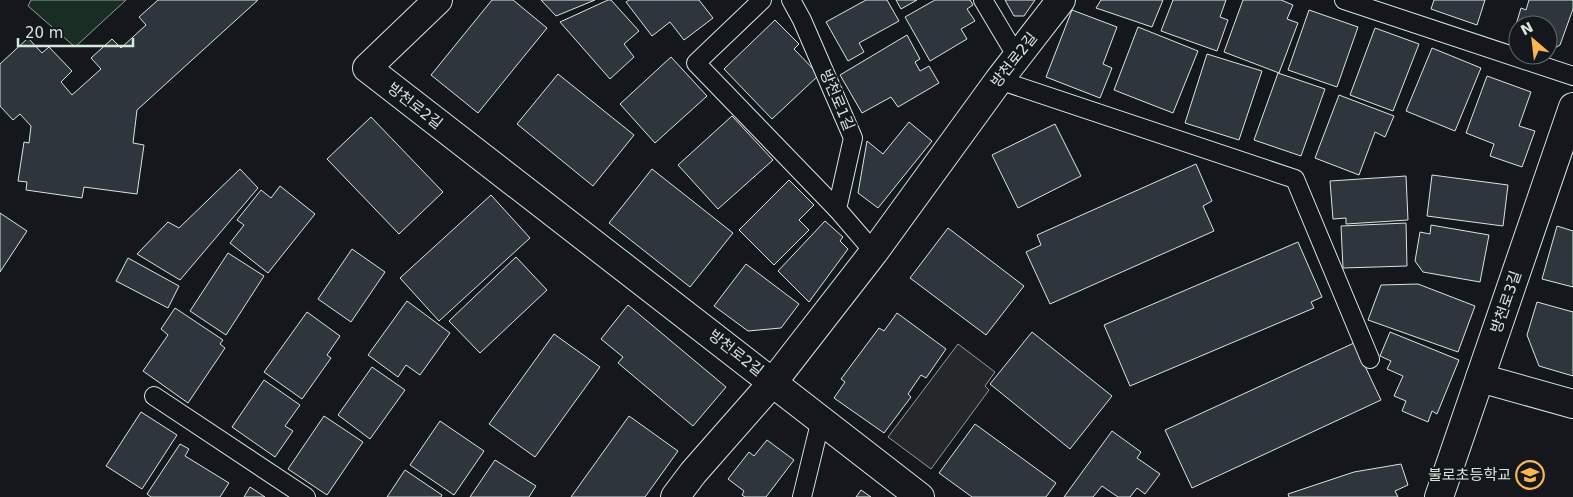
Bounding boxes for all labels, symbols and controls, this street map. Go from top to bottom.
scale bar [18,15,132,47]
north arrow [1508,15,1558,65]
text: N [1518,19,1536,38]
text: 20 m [25,24,63,42]
street label: 방천로2길 [987,29,1041,91]
street label: 방천로1길 [816,67,858,133]
street label: 방천로2길 [384,79,446,133]
street label: 방천로3길 [1487,268,1525,336]
street label: 방천로2길 [705,326,767,380]
school or university icon: 불로초등학교 [1515,460,1545,490]
place label: 불로초등학교 [1428,466,1511,484]

